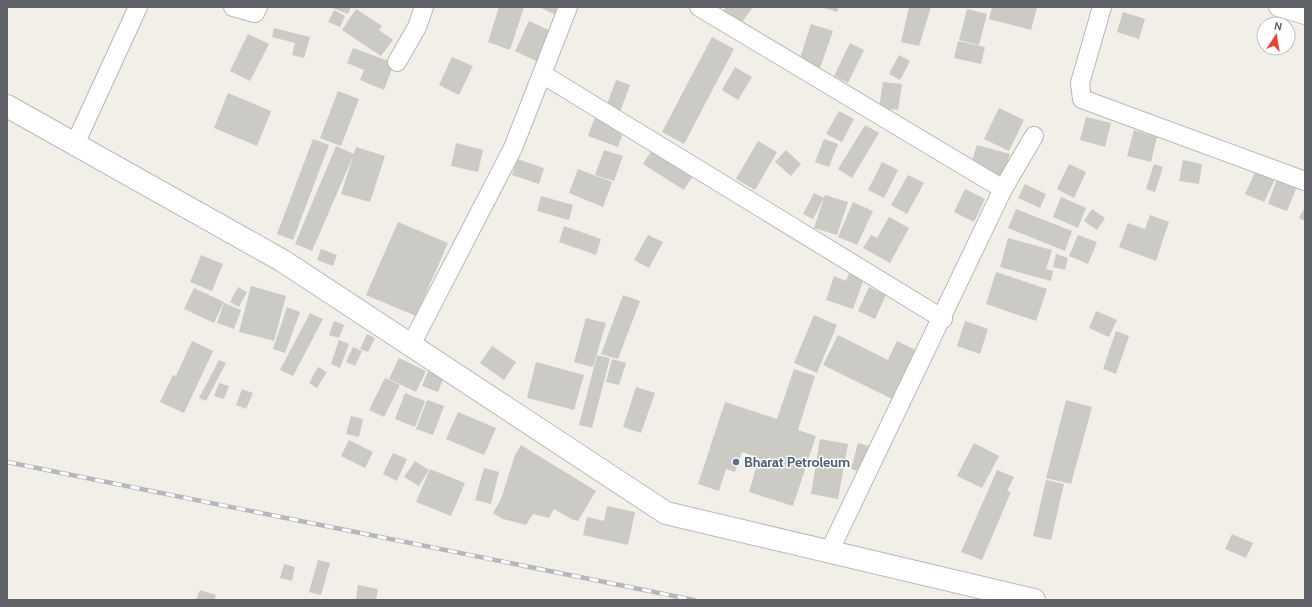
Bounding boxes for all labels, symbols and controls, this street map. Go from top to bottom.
north arrow [1256,16,1296,56]
text: N [1273,19,1283,34]
place label: Bharat Petroleum [744,453,850,471]
marker: Bharat Petroleum [731,457,741,467]

